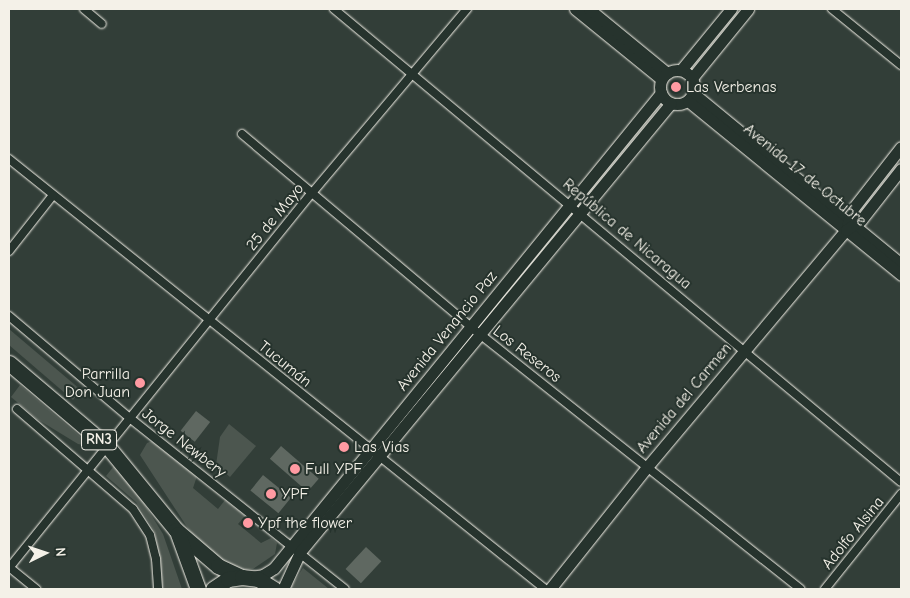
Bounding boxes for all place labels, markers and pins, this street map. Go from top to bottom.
place label: Las Verbenas [686,77,776,97]
marker: Las Verbenas [670,81,682,93]
place label: Parrilla Don Juan [65,364,130,402]
marker: Parrilla Don Juan [134,377,146,389]
place label: Las Vias [354,437,409,457]
marker: Las Vias [338,441,350,453]
place label: Full YPF [305,459,362,479]
marker: Full YPF [289,463,301,475]
place label: YPF [281,484,309,504]
marker: YPF [265,488,277,500]
place label: Ypf the flower [258,513,352,533]
marker: Ypf the flower [242,517,254,529]

